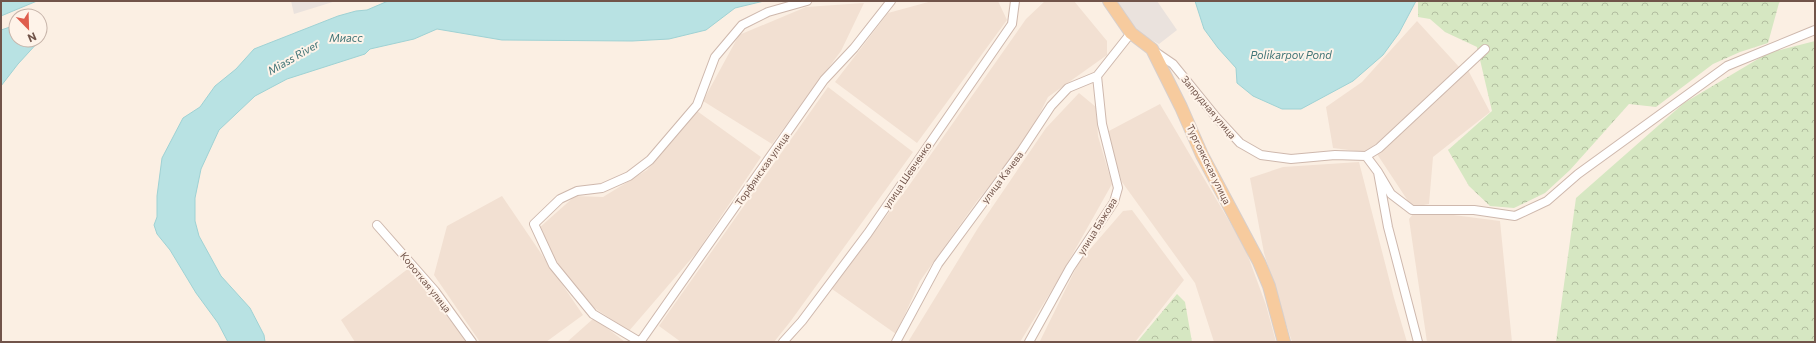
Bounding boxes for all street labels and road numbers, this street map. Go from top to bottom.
street label: Запрудная улица [1179,73,1239,141]
street label: Тургоякская улица [1184,122,1234,206]
street label: Торфянская улица [732,130,792,208]
street label: улица Шевченко [880,139,934,211]
street label: улица Качева [978,149,1026,205]
street label: улица Бажова [1075,195,1119,257]
street label: Короткая улица [398,250,454,314]

